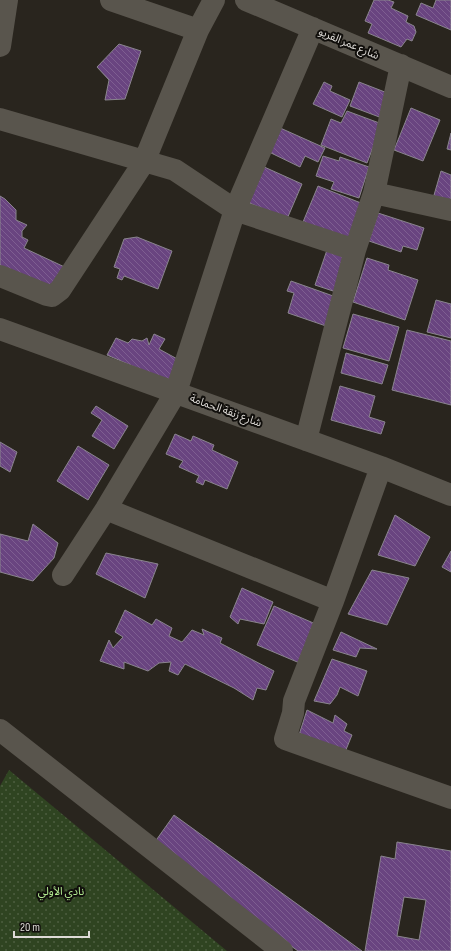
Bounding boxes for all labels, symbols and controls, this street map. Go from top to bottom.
street label: شارع عمر القريو [316,25,381,63]
street label: شارع زنقة الحمامة [188,391,264,431]
park label: نادي الأولي [38,885,84,901]
scale bar [14,913,89,939]
text: 20 m [20,920,40,935]

